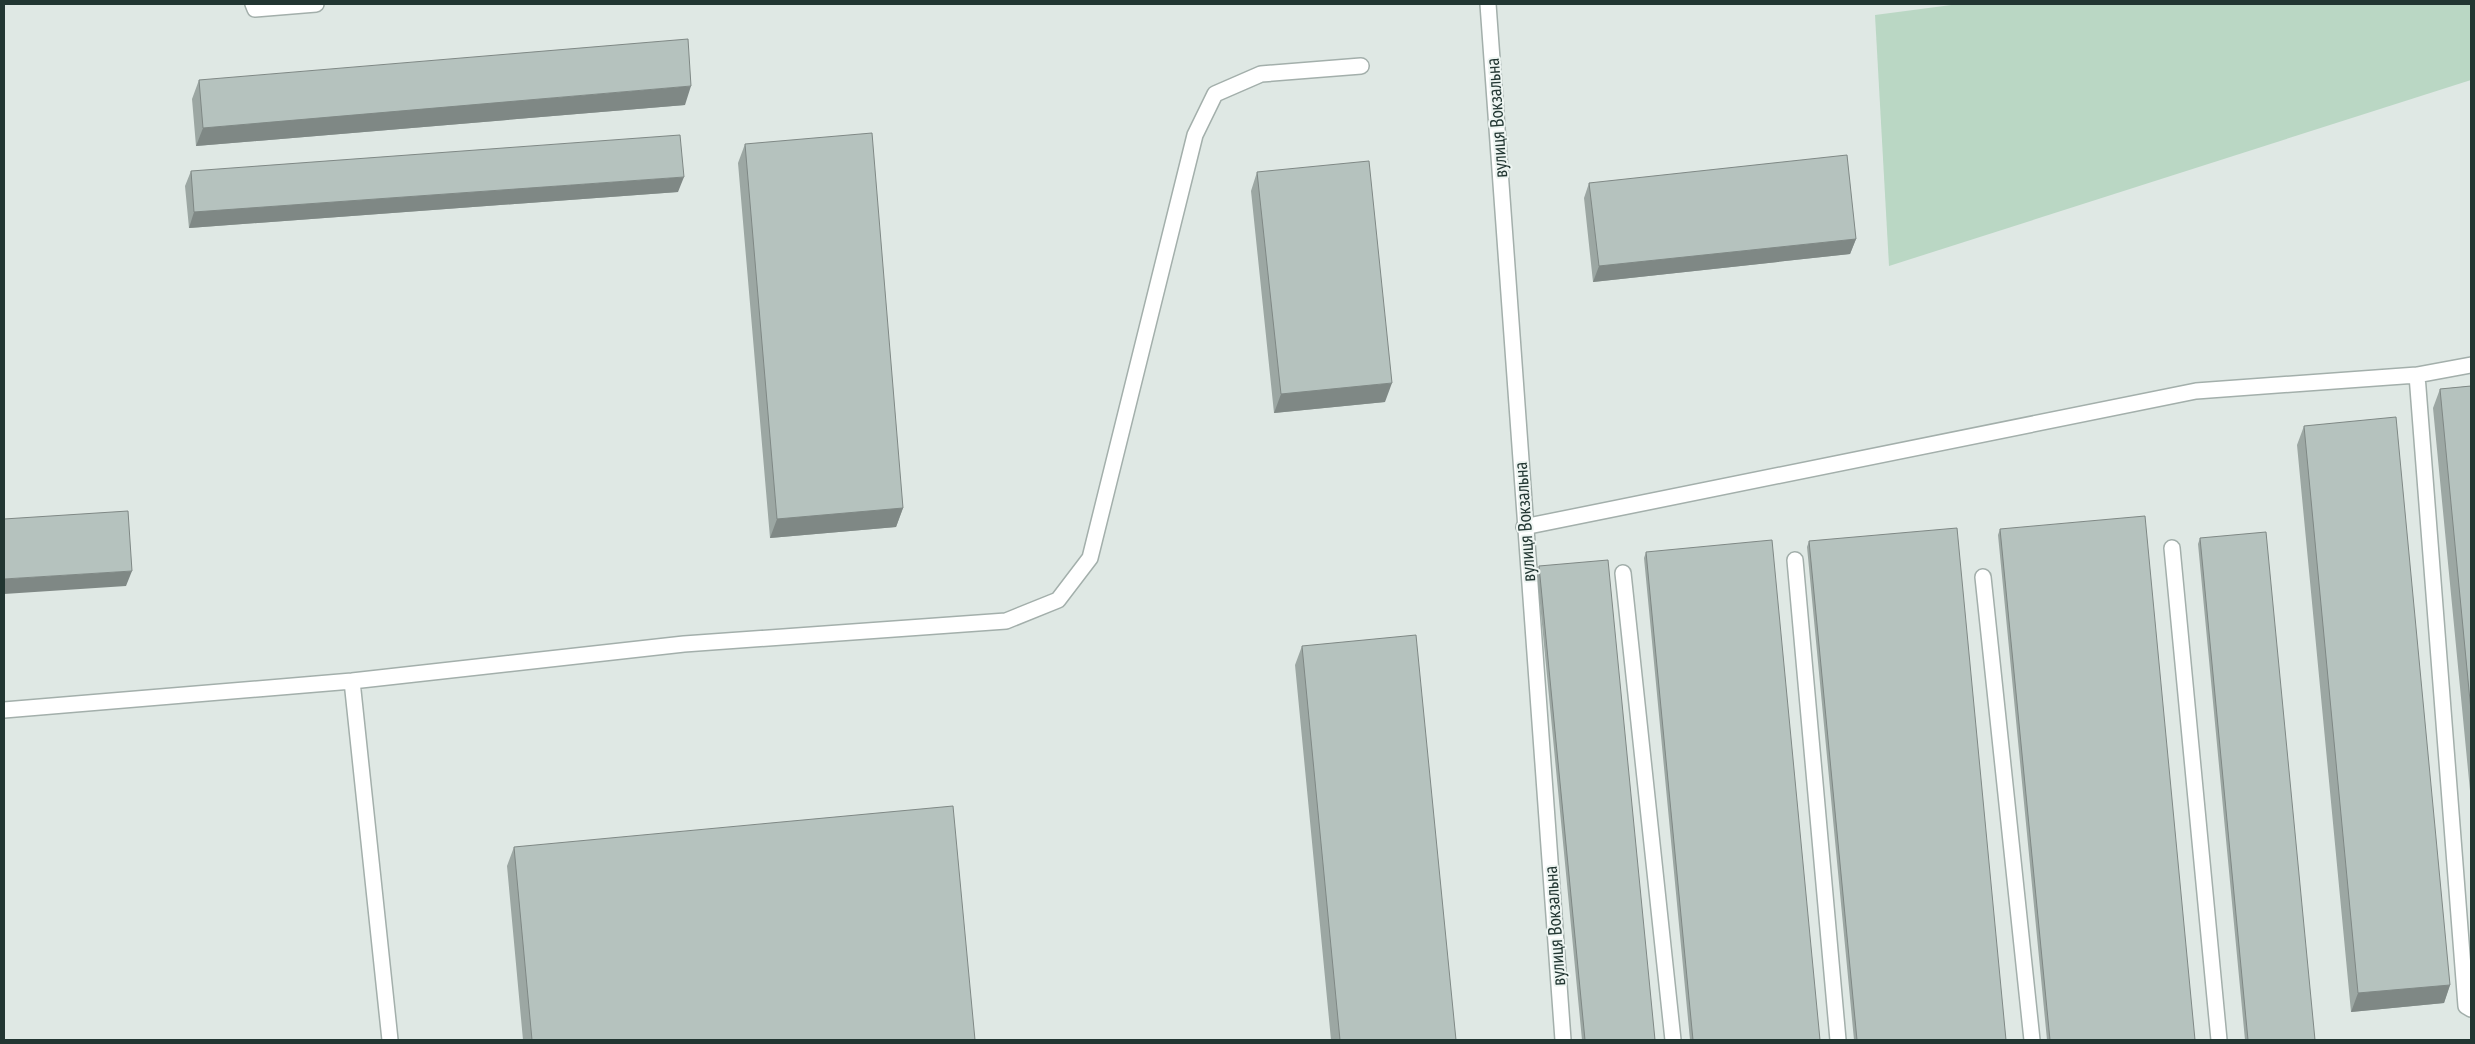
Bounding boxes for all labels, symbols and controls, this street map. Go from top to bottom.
street label: вулиця Вокзальна [1480,57,1512,179]
street label: вулиця Вокзальна [1508,461,1540,583]
street label: вулиця Вокзальна [1538,865,1570,987]

